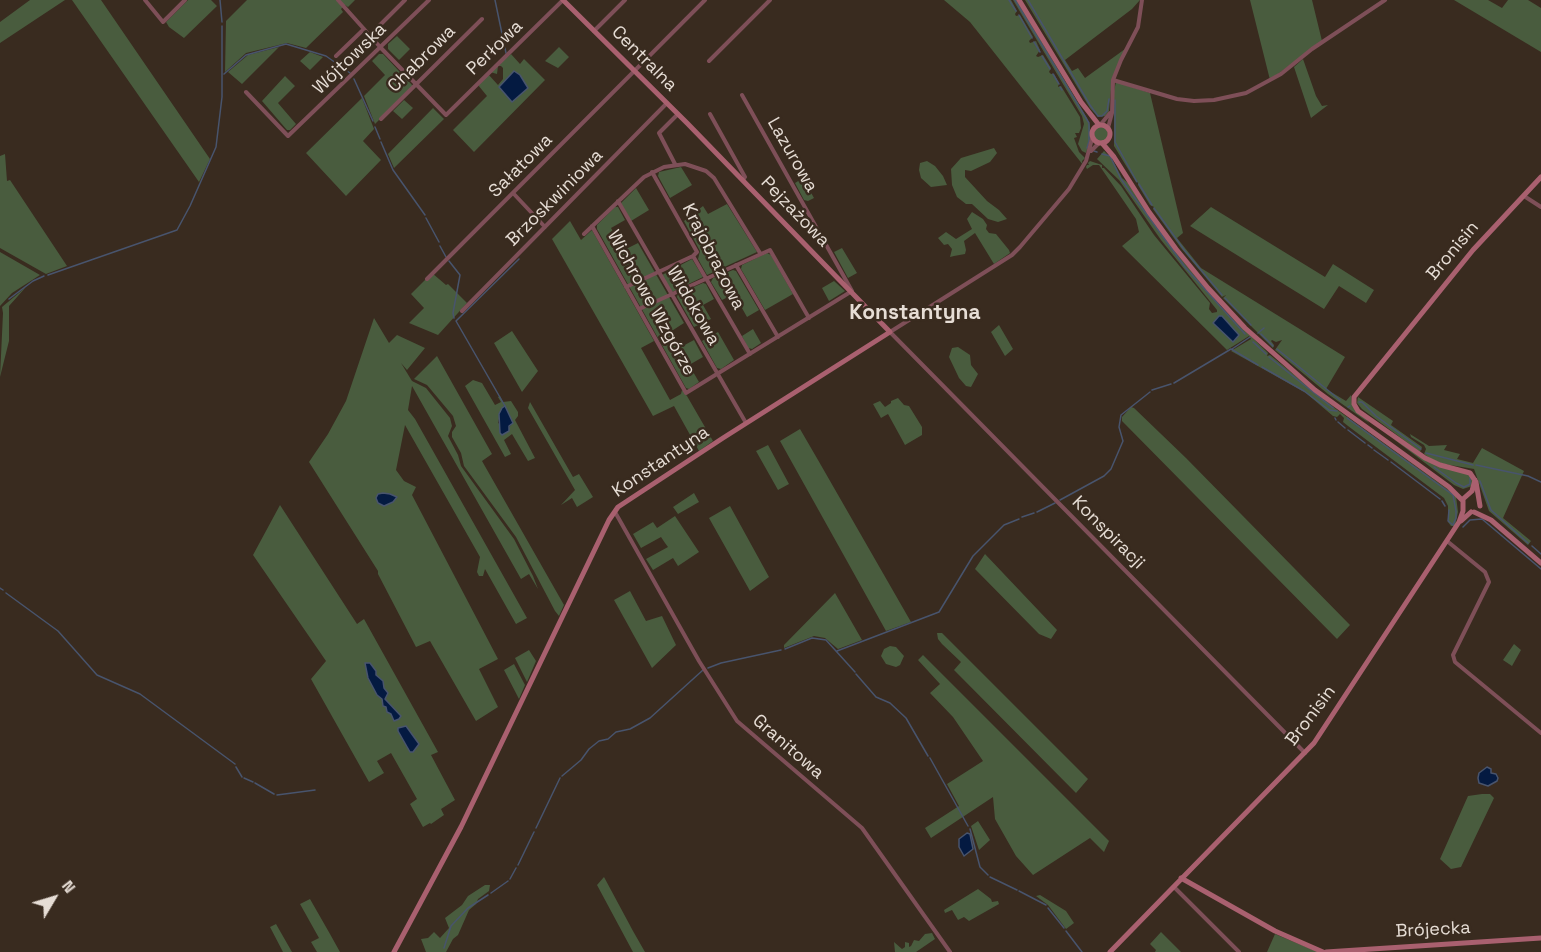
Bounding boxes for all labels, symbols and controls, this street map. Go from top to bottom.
street label: Perłowa [462,16,528,80]
street label: Wójtowska [309,19,391,99]
street label: Chabrowa [384,21,460,97]
street label: Centralna [607,22,681,96]
street label: Lazurowa [762,114,822,196]
street label: Sałatowa [485,130,557,202]
street label: Brzoskwiniowa [502,145,608,251]
street label: Pejzażowa [756,172,834,252]
street label: Krajobrazowa [677,200,749,314]
street label: Bronisin [1422,217,1484,285]
street label: Wichrowe Wzgórze [602,227,700,379]
street label: Widokowa [662,263,724,349]
district label: Konstantyna [849,300,981,326]
street label: Konstantyna [608,422,714,502]
street label: Konspiracji [1067,492,1149,574]
street label: Bronisin [1281,682,1341,750]
street label: Granitowa [748,710,828,784]
north arrow [24,868,84,928]
text: N [57,876,80,897]
street label: Brójecka [1395,917,1471,943]

